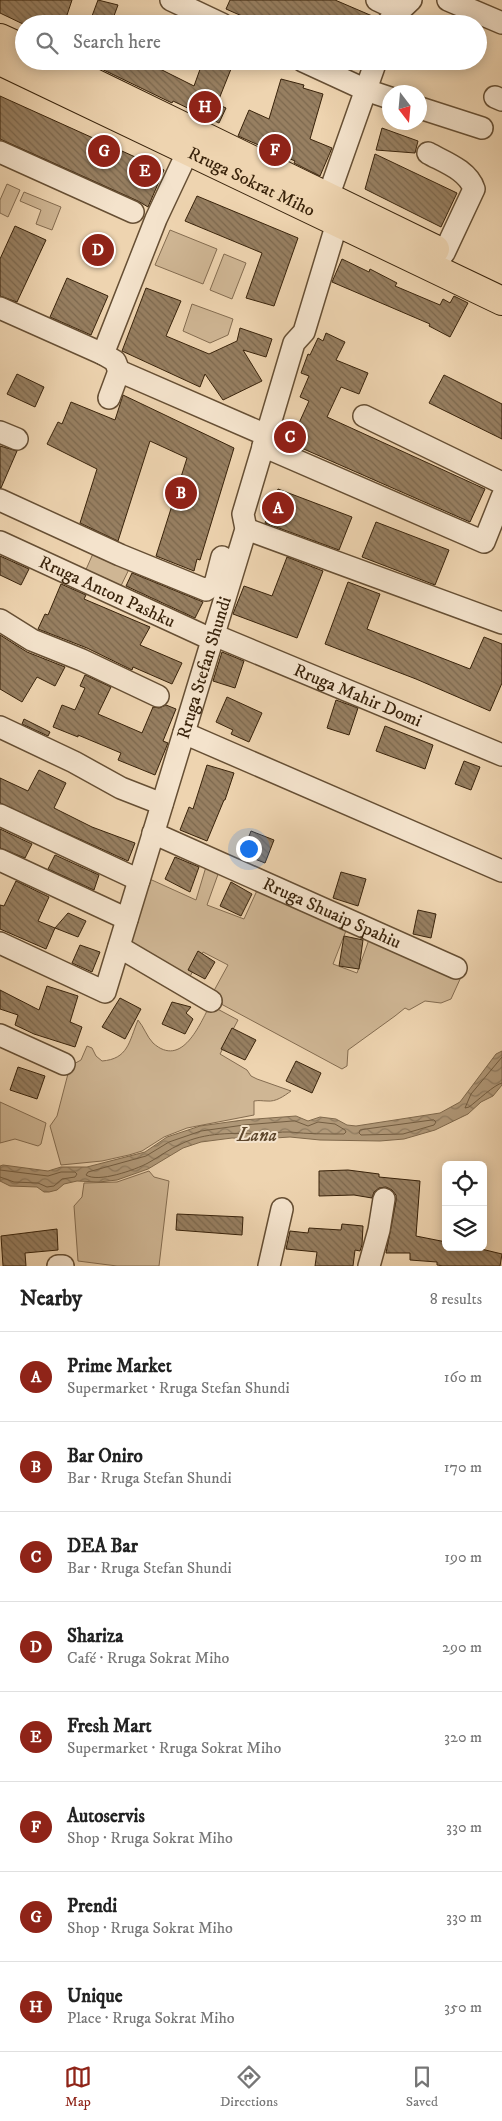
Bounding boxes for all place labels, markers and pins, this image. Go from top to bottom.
pin: H [189,88,221,126]
pin: F [259,131,291,169]
pin: G [88,132,120,170]
pin: E [129,152,161,190]
pin: D [82,231,114,269]
pin: C [274,418,306,456]
pin: B [165,474,197,512]
pin: A [262,489,294,527]

